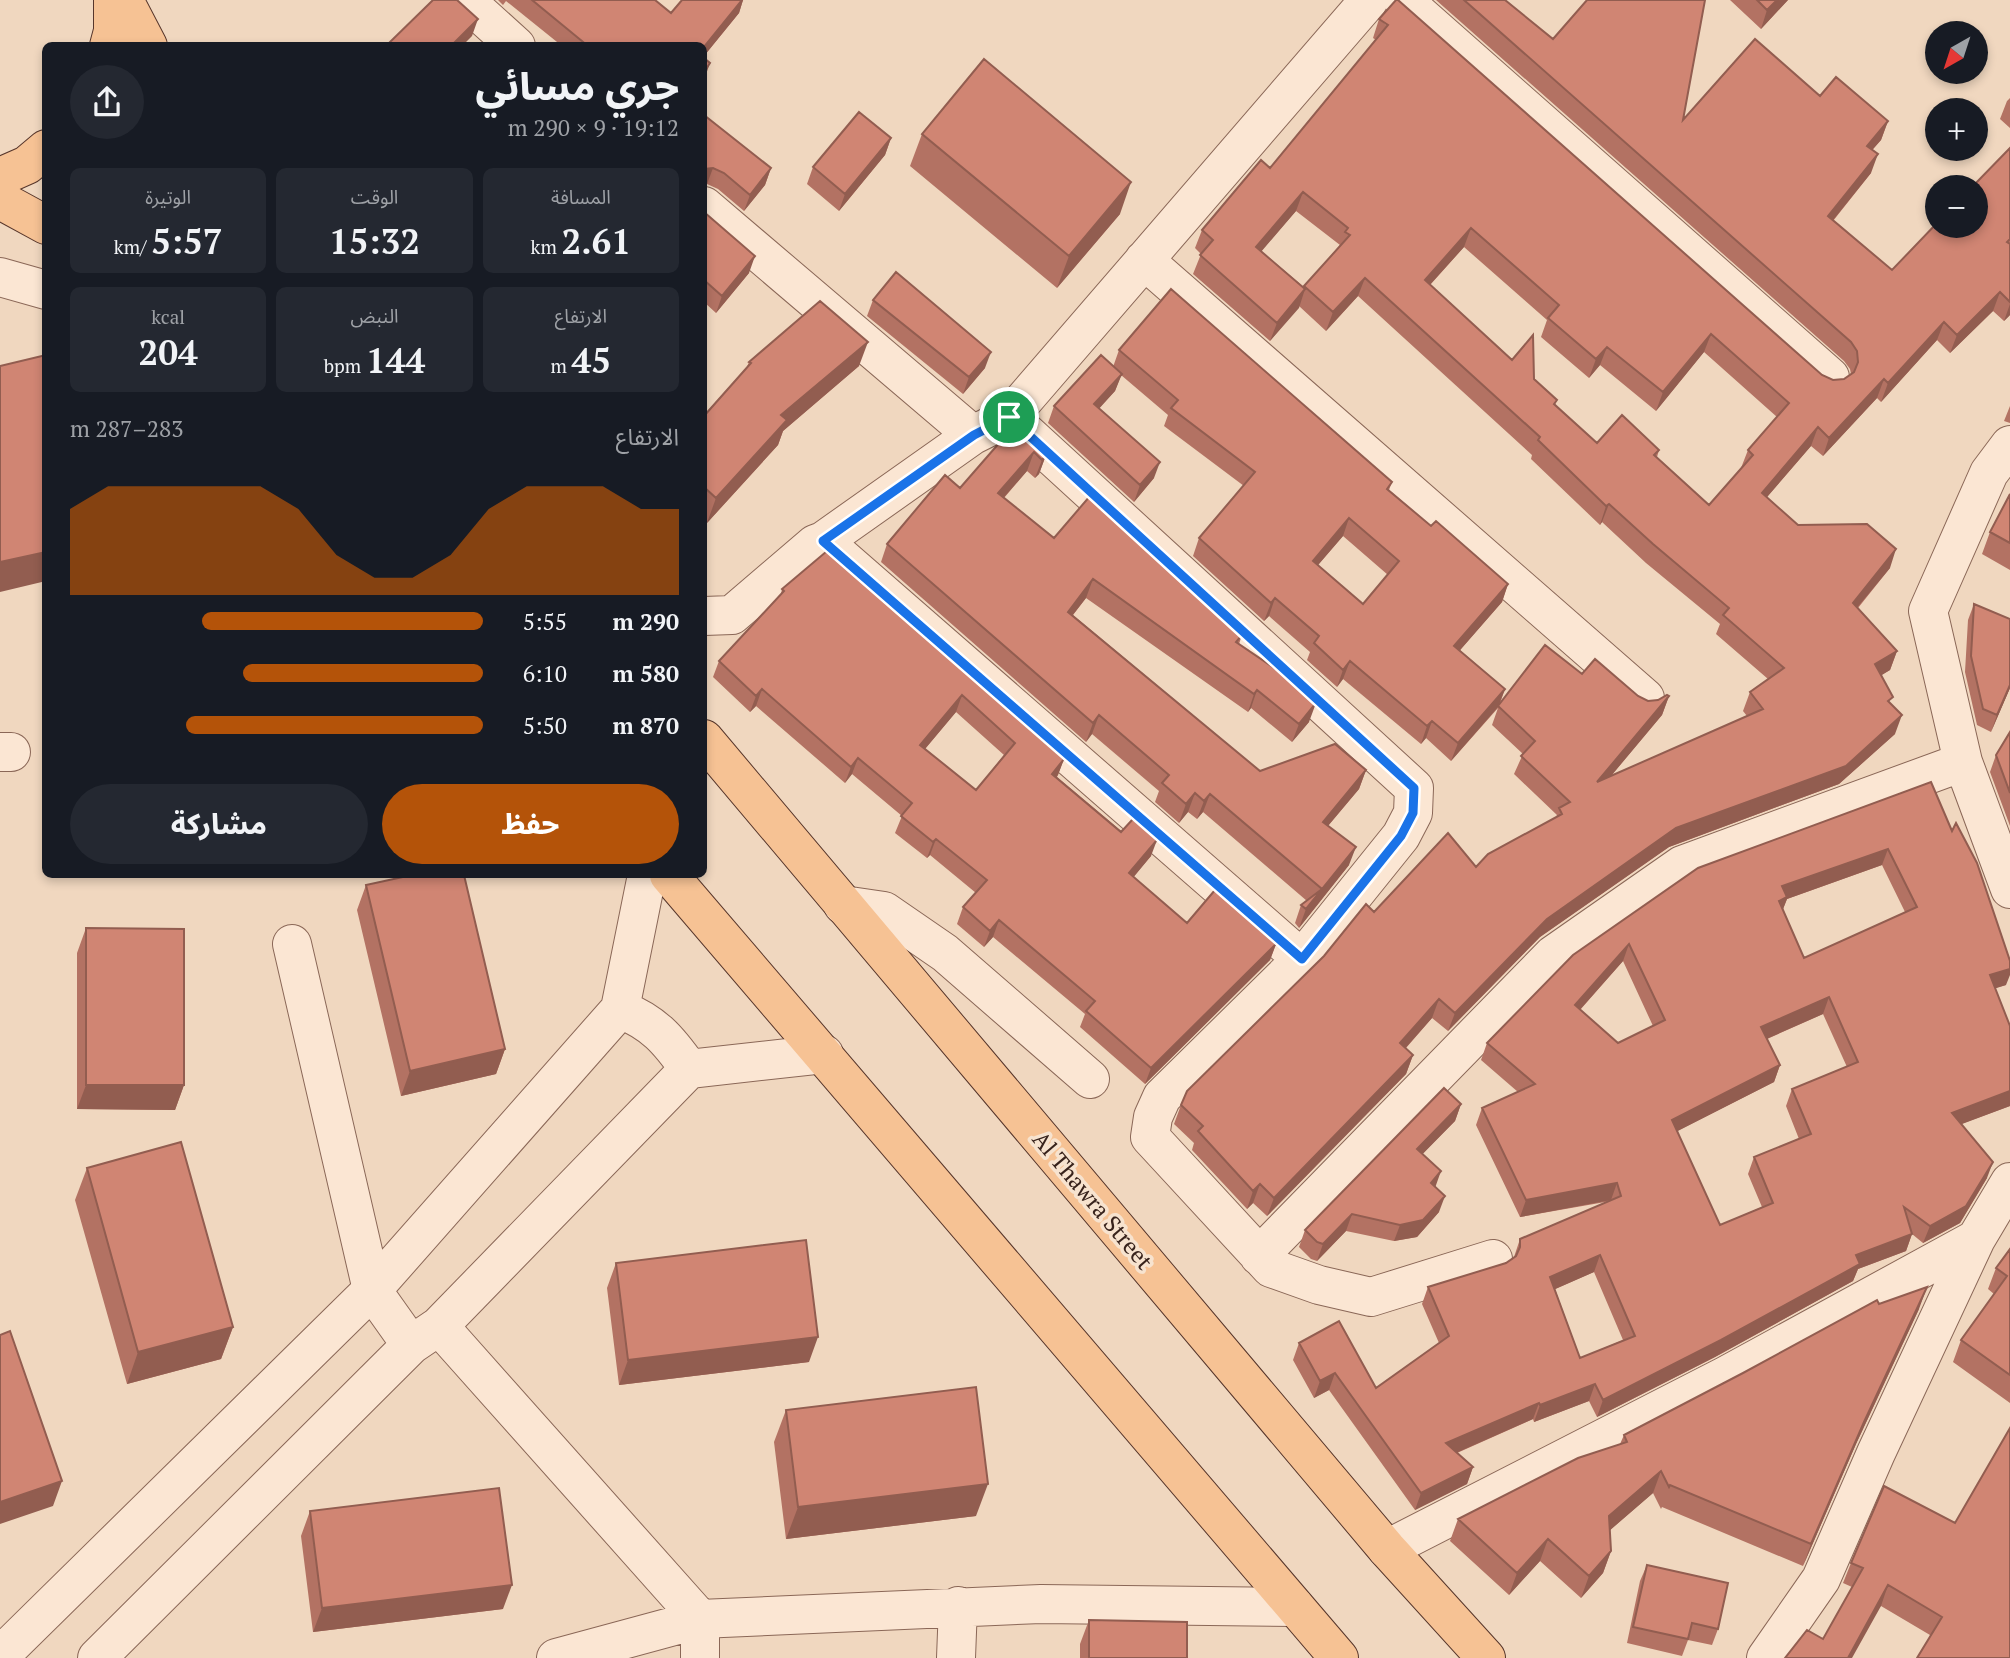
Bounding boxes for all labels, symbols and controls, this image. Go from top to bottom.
north arrow [1925,21,1988,84]
map controls [1925,21,1988,238]
text: جري مسائي [476,61,679,111]
button: share [70,65,144,139]
button: + [1925,98,1988,161]
text: 19:12 · 9 × 290 m [508,112,679,143]
button: − [1925,175,1988,238]
text: الوتيرة [145,184,191,209]
text: الوقت [351,184,398,209]
text: المسافة [551,184,611,209]
text: 5:57 [151,218,223,264]
text: 15:32 [329,218,420,264]
text: 2.61 [561,218,631,264]
text: /km [114,234,151,259]
text: km [531,234,561,259]
text: النبض [350,303,399,328]
text: الارتفاع [555,303,607,328]
text: kcal [151,304,185,329]
text: 204 [139,329,198,375]
text: 144 [366,337,425,383]
text: 45 [572,337,611,383]
text: bpm [324,353,366,378]
text: m [551,353,572,378]
pin [979,387,1039,447]
icon: arrive [990,398,1028,436]
text: 283–287 m [70,413,183,444]
text: الارتفاع [616,421,679,452]
text: 5:55 [523,606,567,637]
text: 290 m [613,606,679,637]
text: 6:10 [523,658,567,689]
text: 580 m [613,658,679,689]
text: 5:50 [523,710,567,741]
text: 870 m [613,710,679,741]
button: مشاركة [70,784,368,864]
button: حفظ [382,784,679,864]
street label: Al Thawra Street [1026,1124,1160,1276]

